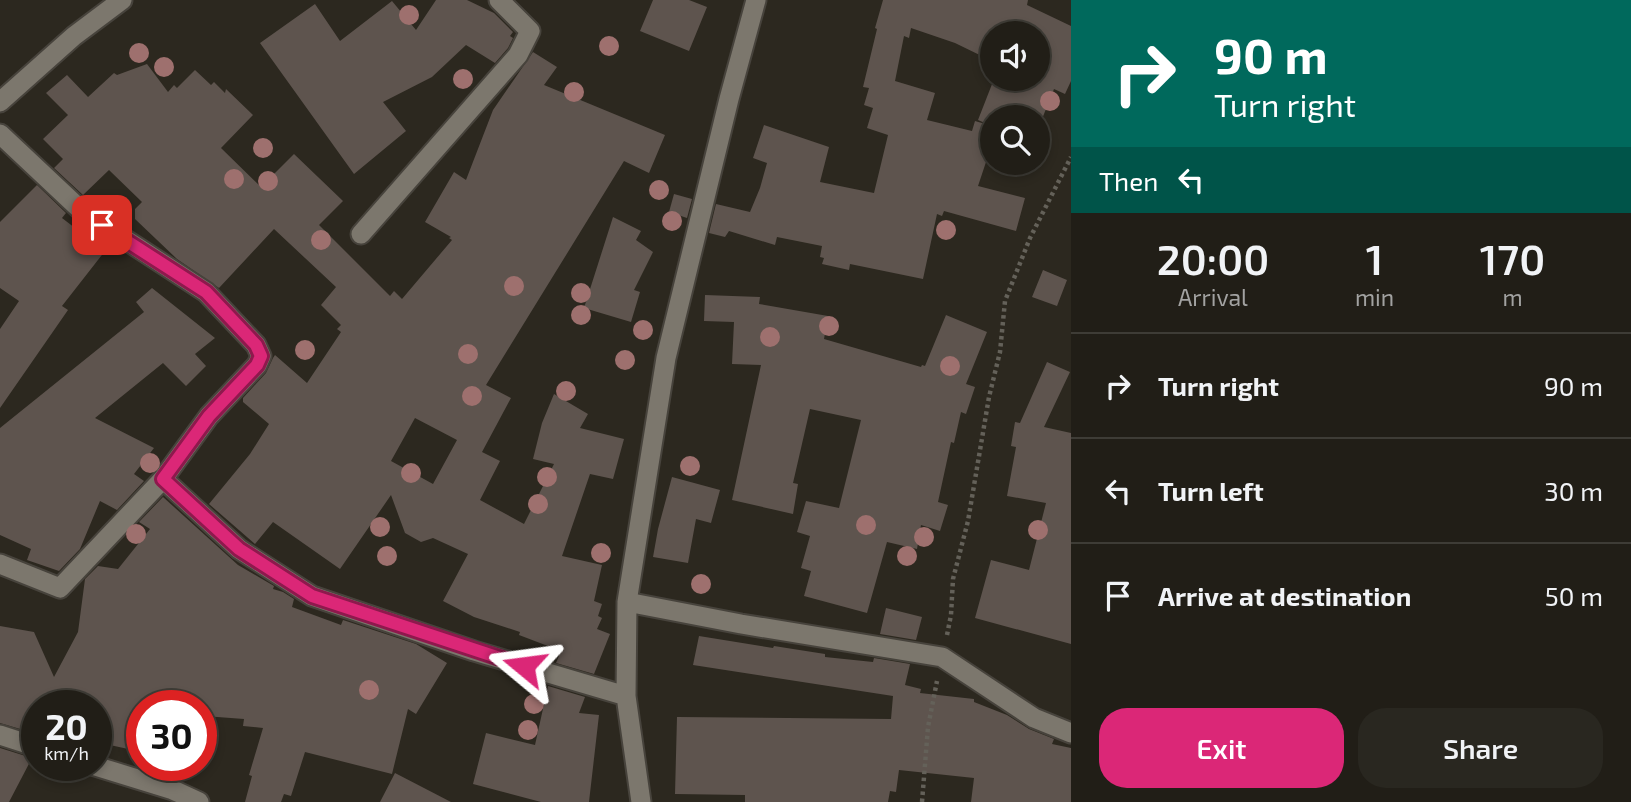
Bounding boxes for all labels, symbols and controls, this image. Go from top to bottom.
map controls [980,21,1050,175]
button: sound [980,21,1050,91]
text: 90 m [1214,25,1328,84]
icon: right [1099,28,1190,119]
text: Turn right [1214,85,1356,123]
button: search [980,105,1050,175]
icon: left [1172,161,1210,199]
text: Then [1099,165,1158,196]
pin [72,195,132,255]
icon: arrive [83,206,121,244]
text: 20:00 [1157,233,1269,283]
text: 1 [1366,233,1383,283]
text: 170 [1480,233,1545,283]
text: Arrival [1178,283,1248,311]
text: min [1355,283,1394,311]
text: m [1502,283,1523,311]
icon: right [1099,367,1137,405]
text: Turn right [1158,370,1279,401]
text: 90 m [1544,370,1603,401]
icon: left [1099,472,1137,510]
text: Turn left [1158,475,1264,506]
text: 30 m [1544,475,1603,506]
icon: arrive [1099,577,1137,615]
text: Arrive at destination [1158,580,1411,611]
text: 50 m [1545,580,1603,611]
position arrow [487,629,561,703]
speed limit sign: 30 [126,690,217,781]
text: 20 [45,705,88,747]
button: Exit [1099,708,1344,788]
button: Share [1358,708,1603,788]
text: km/h [44,742,89,764]

